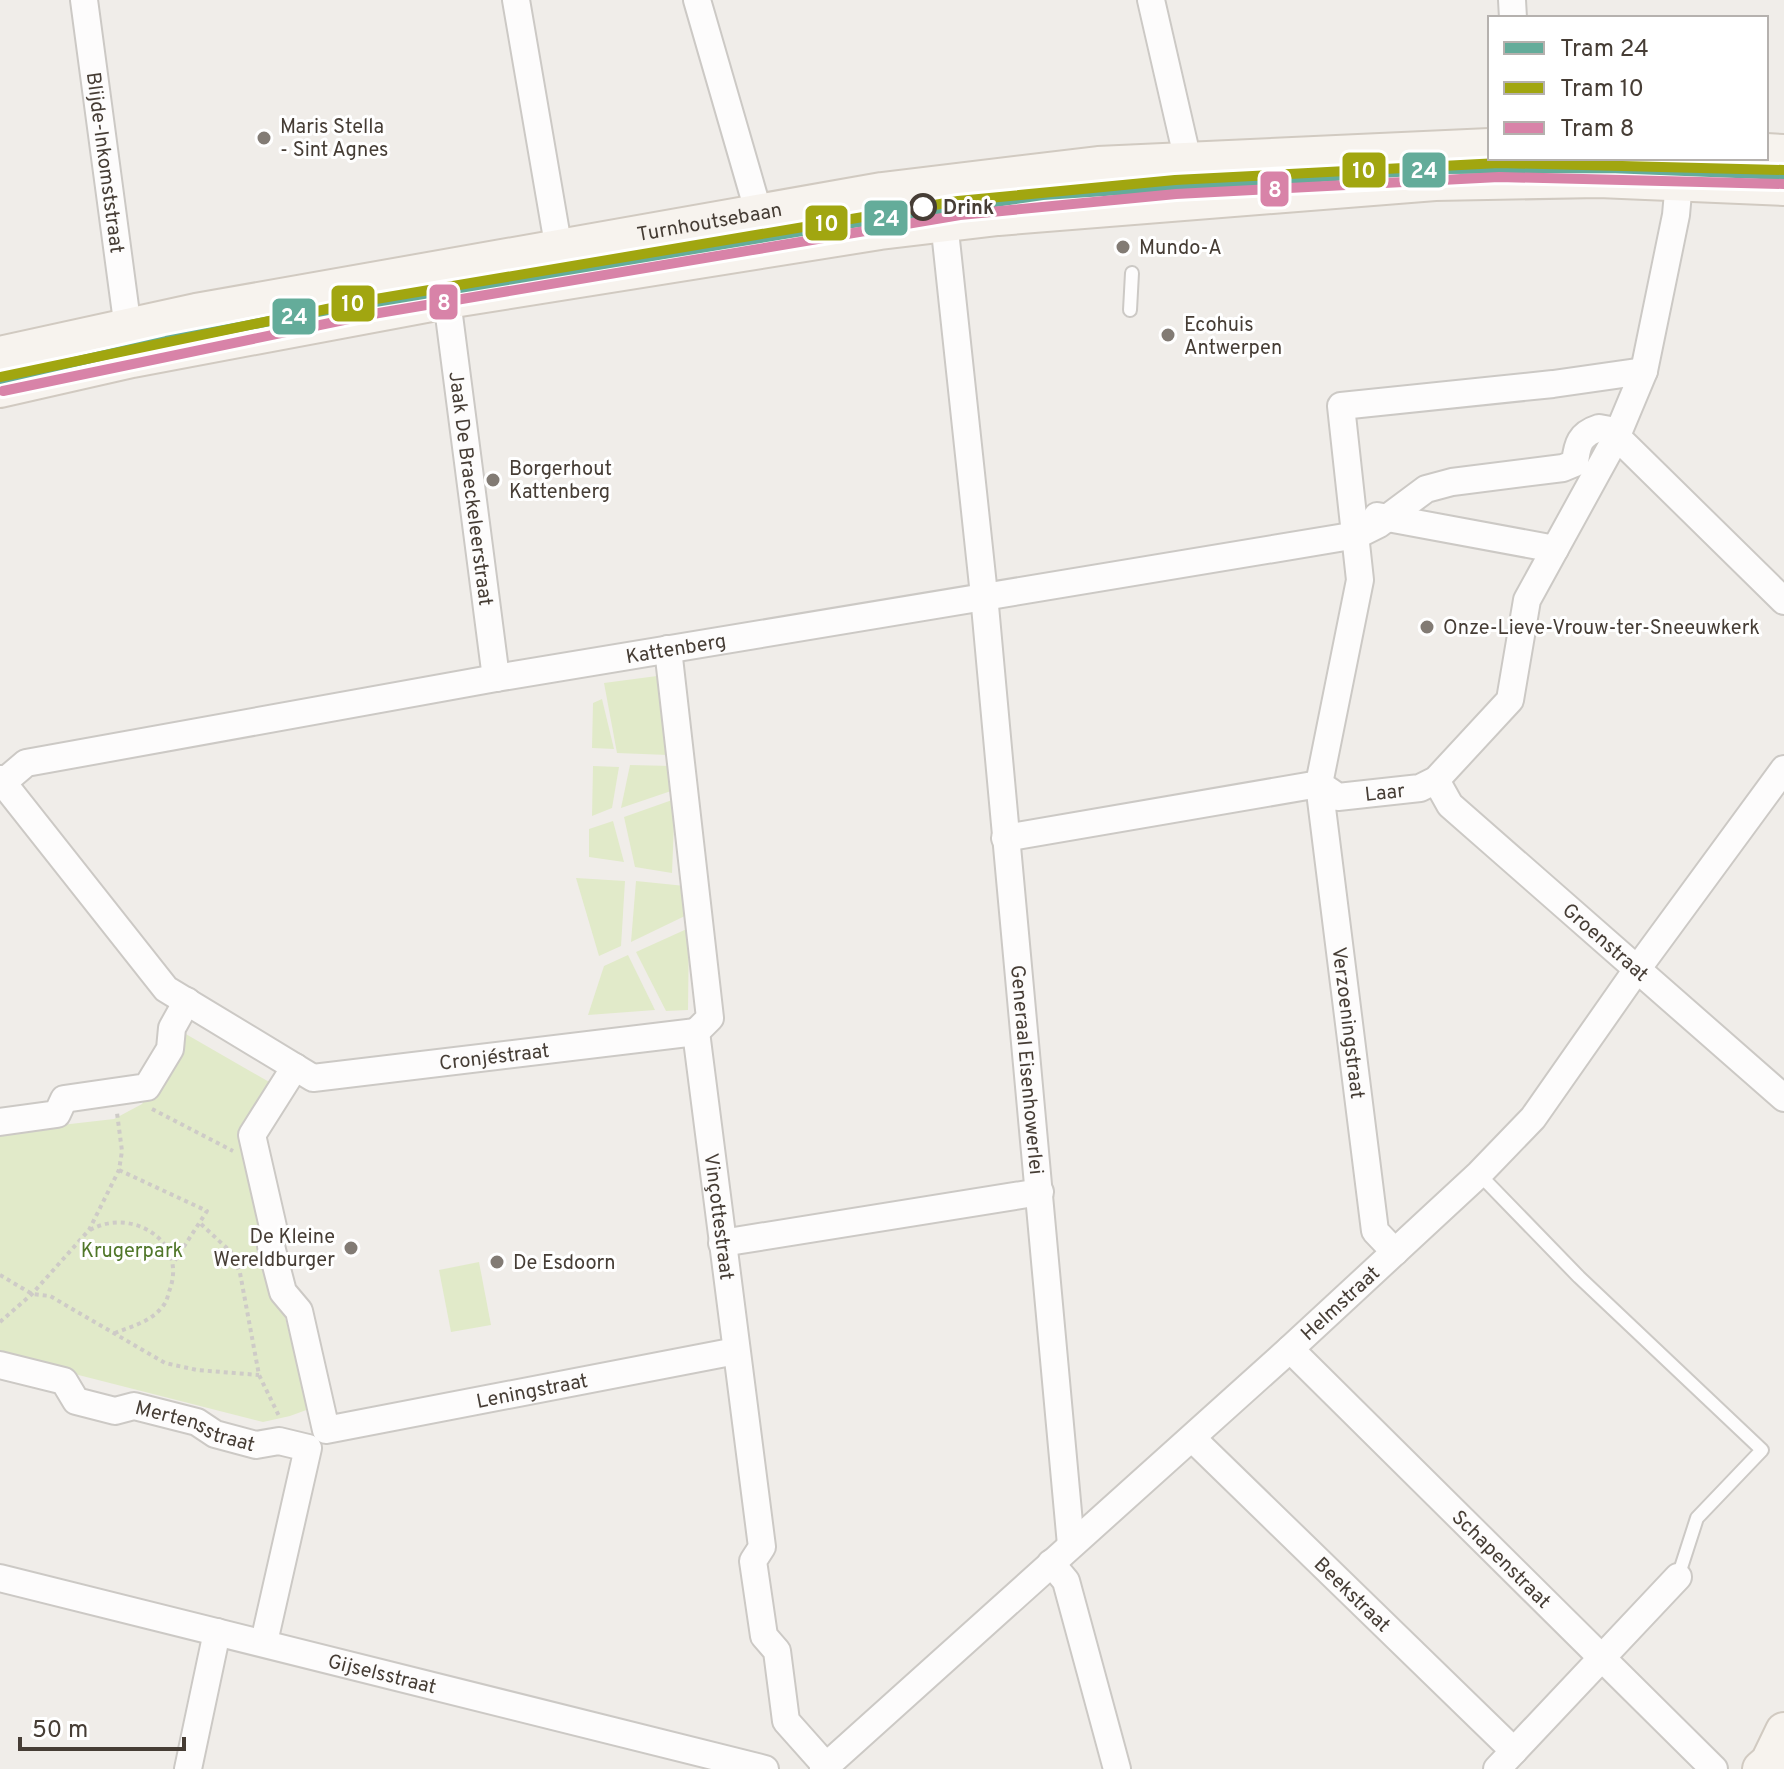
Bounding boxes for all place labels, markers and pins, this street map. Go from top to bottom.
place label: Maris Stella - Sint Agnes [280,115,388,164]
marker: Maris Stella - Sint Agnes [255,129,273,147]
marker: Drink [910,194,936,220]
place label: Drink [943,196,994,222]
place label: Mundo-A [1139,236,1222,262]
marker: Mundo-A [1114,238,1132,256]
place label: Ecohuis Antwerpen [1184,313,1282,362]
marker: Ecohuis Antwerpen [1159,326,1177,344]
place label: Borgerhout Kattenberg [509,457,612,506]
marker: Borgerhout Kattenberg [484,471,502,489]
place label: Onze-Lieve-Vrouw-ter-Sneeuwkerk [1443,616,1760,642]
marker: Onze-Lieve-Vrouw-ter-Sneeuwkerk [1418,618,1436,636]
place label: De Kleine Wereldburger [213,1225,335,1274]
marker: De Kleine Wereldburger [342,1239,360,1257]
place label: De Esdoorn [513,1251,615,1277]
marker: De Esdoorn [488,1253,506,1271]

